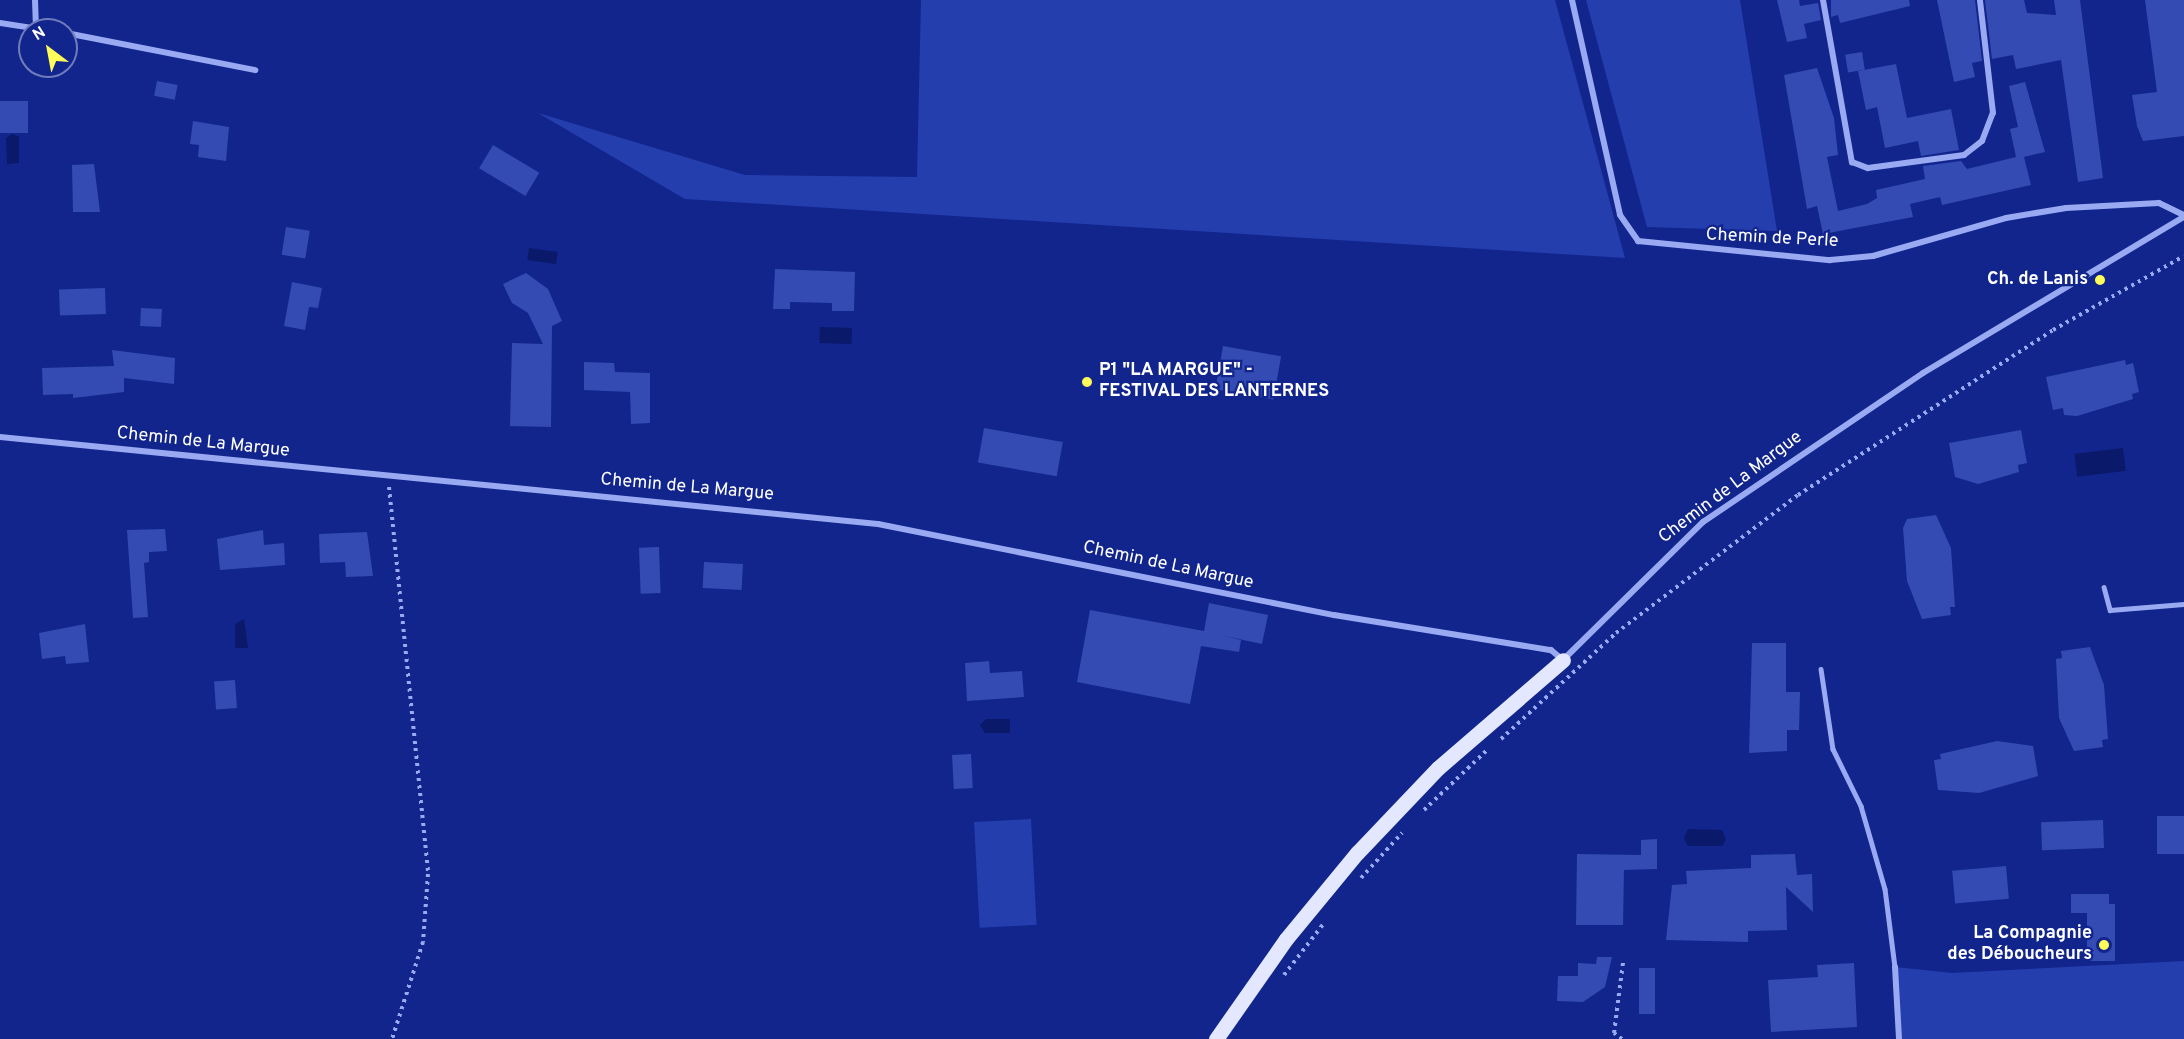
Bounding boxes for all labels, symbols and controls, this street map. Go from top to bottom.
north arrow [18,18,78,78]
text: N [29,23,50,46]
street label: Chemin de Perle [1705,225,1839,253]
place label: Ch. de Lanis [1987,269,2088,291]
marker: Ch. de Lanis [2093,273,2107,287]
place label: P1 "LA MARGUE" - FESTIVAL DES LANTERNES [1099,361,1330,404]
marker: P1 "LA MARGUE" - FESTIVAL DES LANTERNES [1080,375,1094,389]
street label: Chemin de La Margue [115,423,291,463]
street label: Chemin de La Margue [1655,427,1807,549]
street label: Chemin de La Margue [599,470,775,506]
street label: Chemin de La Margue [1081,537,1255,595]
place label: La Compagnie des Déboucheurs [1947,924,2092,966]
marker: La Compagnie des Déboucheurs [2097,938,2111,952]

